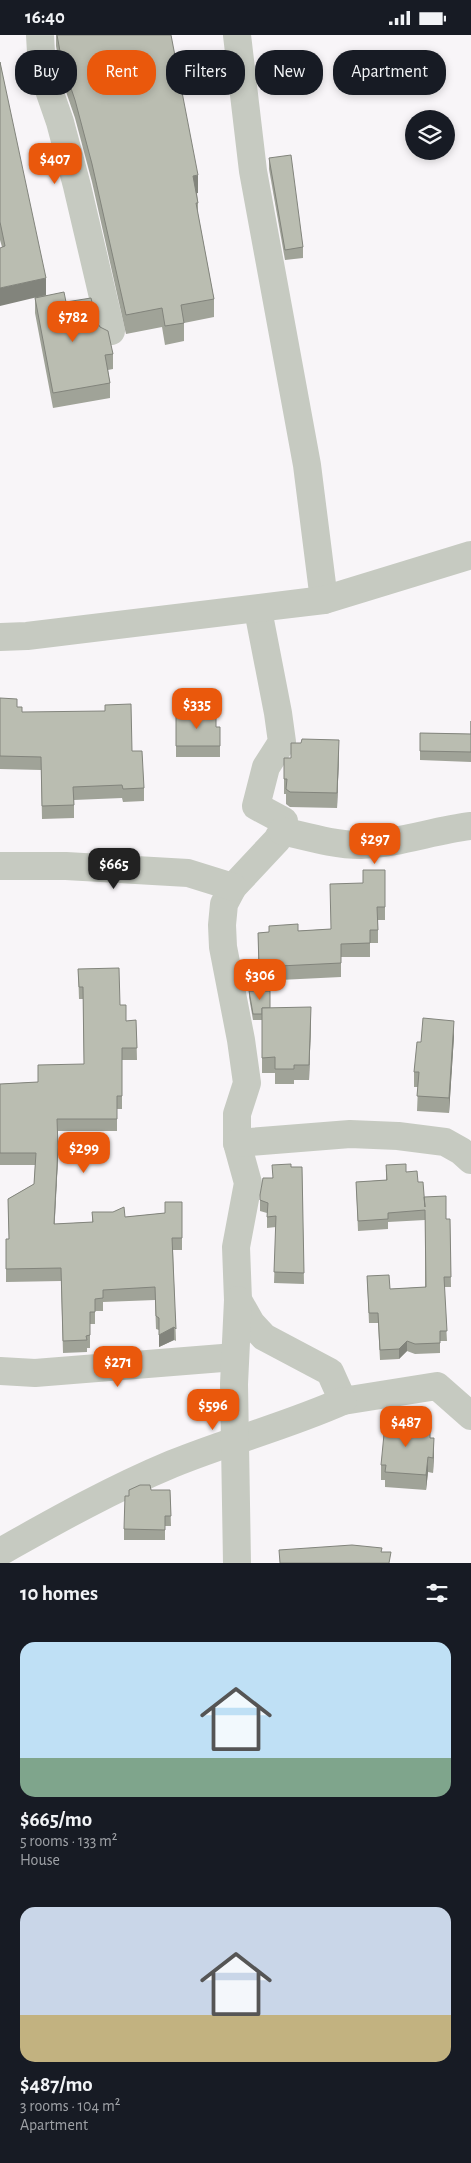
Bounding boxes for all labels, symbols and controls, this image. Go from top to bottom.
text: 16:40 [25,8,65,27]
chip: Buy [15,50,77,95]
chip: Rent [87,50,156,95]
chip: Filters [166,50,245,95]
chip: New [255,50,323,95]
chip: Apartment [333,50,446,95]
map controls [405,110,455,160]
button: layers [405,110,455,160]
pin: $407 [25,143,85,185]
text: $407 [40,151,70,167]
pin: $782 [43,301,103,343]
text: $782 [58,309,88,325]
pin: $335 [167,687,227,730]
text: $335 [183,696,211,712]
pin: $297 [345,823,405,865]
text: $297 [360,831,390,847]
pin: $665 [84,847,144,890]
text: $665 [99,856,129,872]
pin: $306 [230,959,290,1001]
text: $306 [245,967,275,983]
pin: $299 [54,1131,114,1174]
text: $299 [69,1140,99,1156]
pin: $271 [88,1345,148,1388]
text: $271 [104,1354,132,1370]
pin: $596 [183,1389,243,1431]
text: $596 [198,1397,228,1413]
pin: $487 [376,1405,436,1448]
text: $487 [391,1414,421,1430]
icon: filters [423,1579,451,1607]
text: 10 homes [20,1583,98,1604]
icon: home [191,1674,281,1764]
text: $665/mo [20,1809,92,1830]
text: 5 rooms · 133 m² [20,1833,117,1849]
text: House [20,1852,60,1868]
icon: home [191,1939,281,2029]
text: $487/mo [20,2074,93,2095]
text: 3 rooms · 104 m² [20,2098,120,2114]
text: Apartment [20,2117,88,2133]

